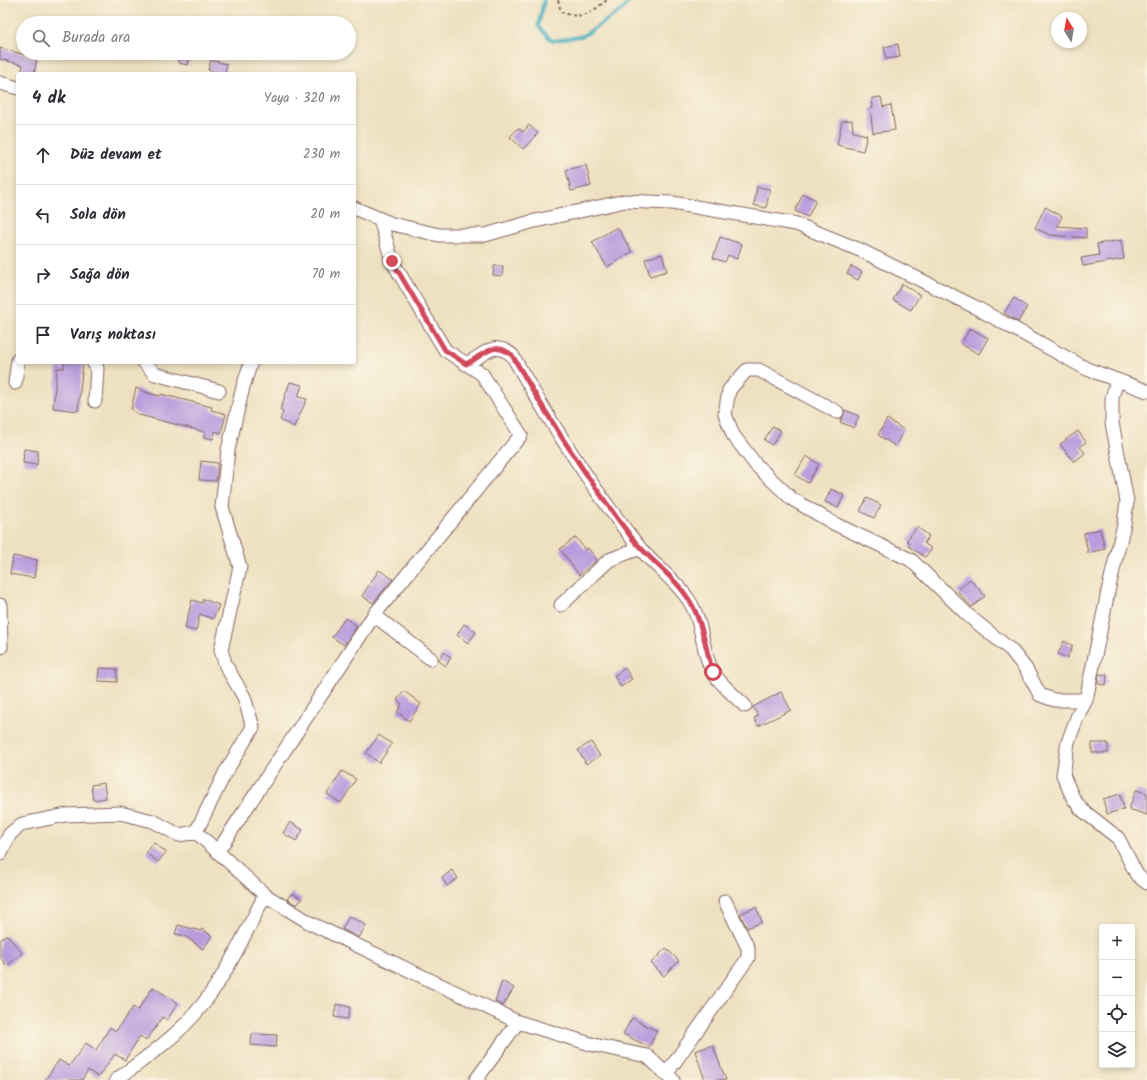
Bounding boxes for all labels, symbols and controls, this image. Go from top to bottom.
north arrow [1051,12,1087,48]
search box [16,16,356,60]
text: Burada ara [62,26,130,50]
icon: search [30,27,52,49]
text: 4 dk [32,85,65,112]
text: Yaya · 320 m [264,88,340,109]
text: Düz devam et [70,143,162,167]
icon: ahead [32,144,54,166]
text: 230 m [303,144,340,165]
text: Sola dön [70,203,126,227]
icon: left [32,204,54,226]
text: 20 m [310,204,340,225]
route end [383,252,401,270]
text: Sağa dön [70,263,130,287]
icon: right [32,264,54,286]
text: 70 m [312,264,340,285]
text: Varış noktası [70,323,156,347]
icon: arrive [32,324,54,346]
route start [704,663,722,681]
map controls [1099,924,1135,1068]
button: + [1099,924,1135,960]
button: − [1099,960,1135,996]
button: locate [1099,996,1135,1032]
button: layers [1099,1032,1135,1068]

